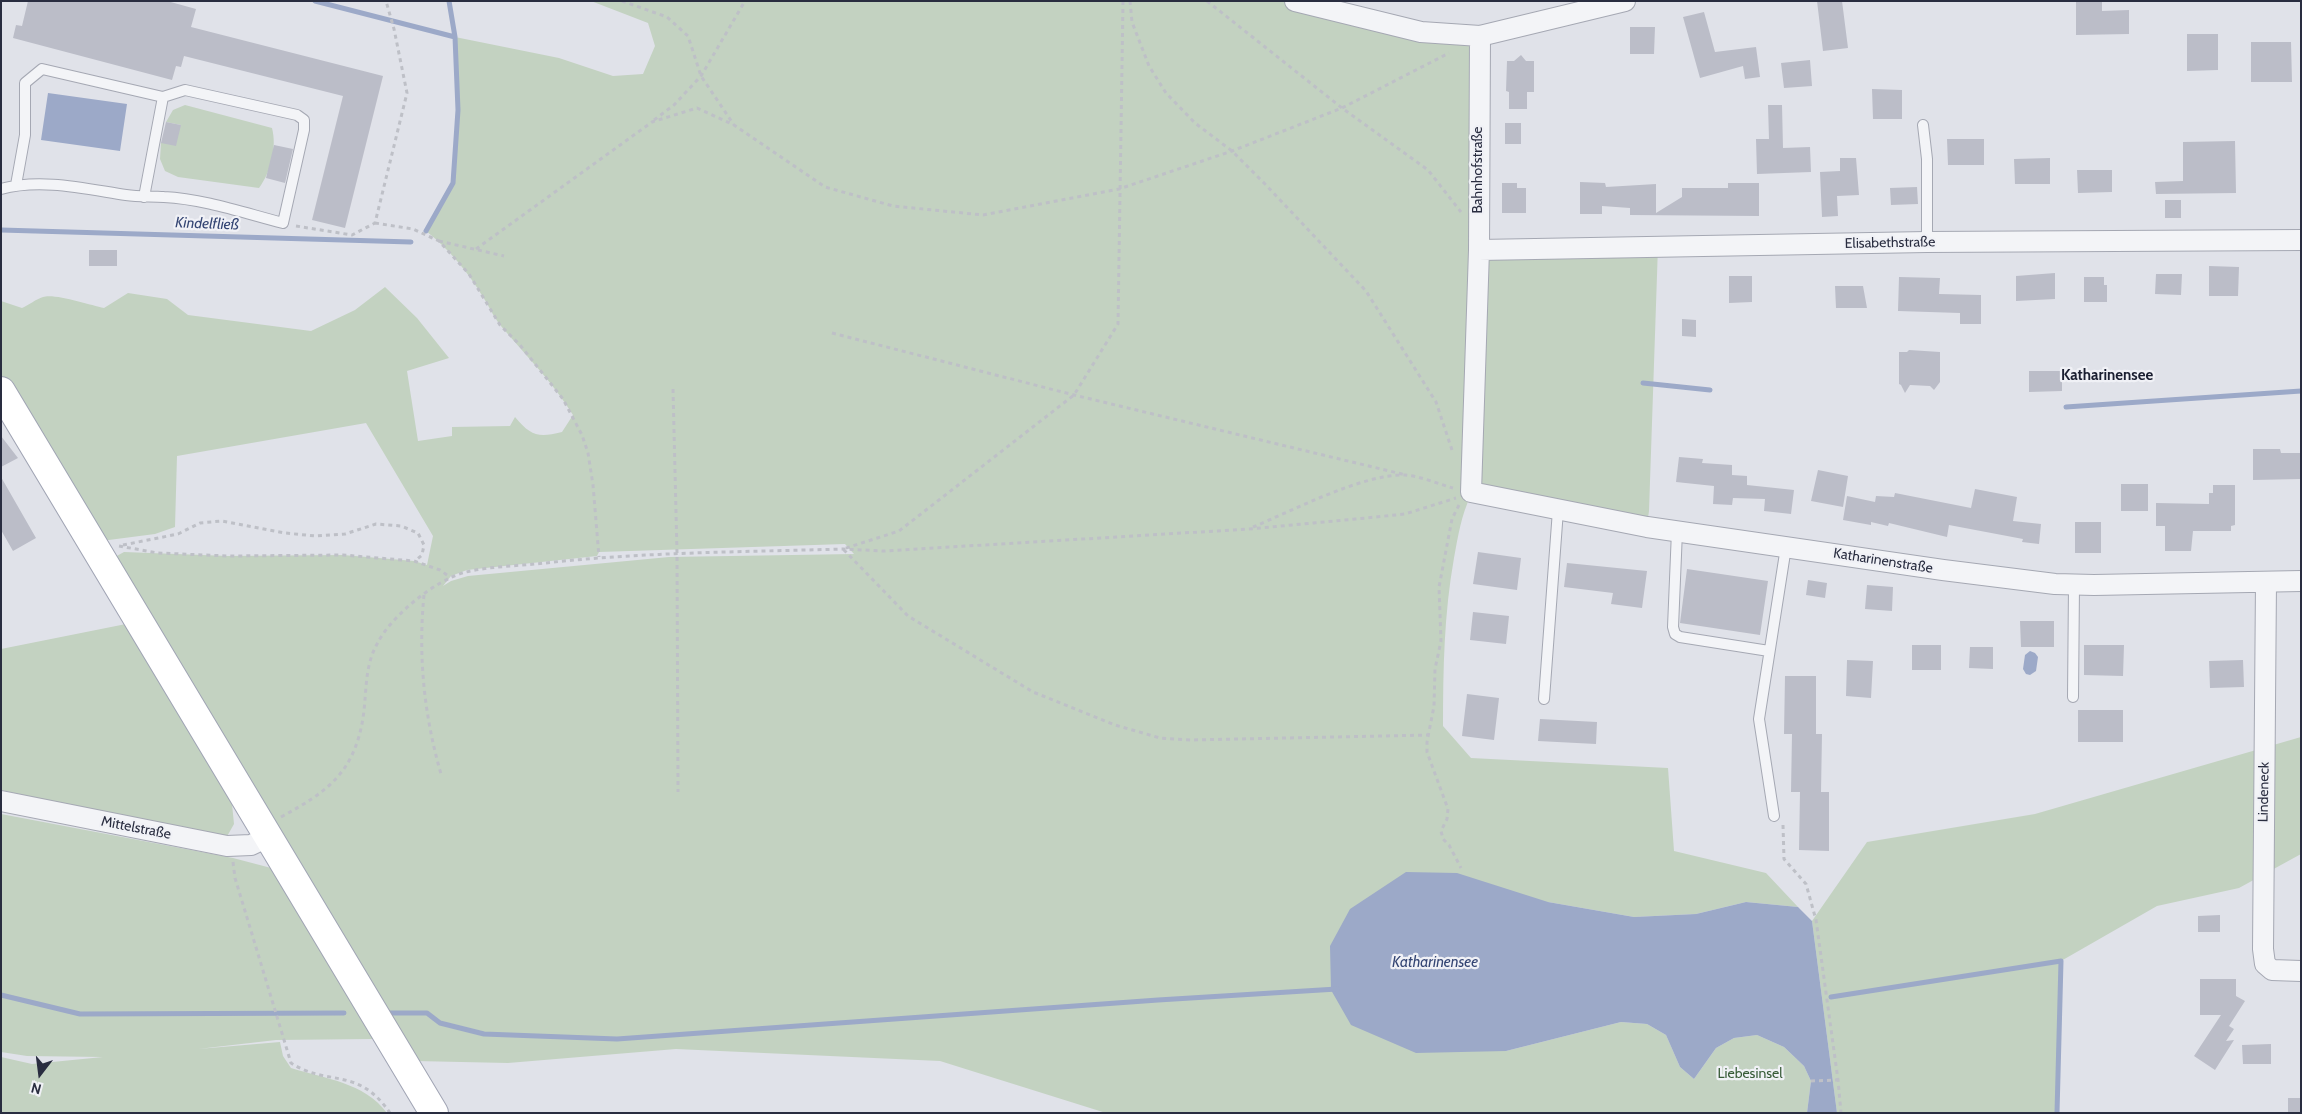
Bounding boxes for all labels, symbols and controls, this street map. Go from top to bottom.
street label: Bahnhofstraße [1470,126,1486,214]
water label: Kindelfließ [175,214,239,234]
street label: Elisabethstraße [1845,234,1935,252]
district label: Katharinensee [2061,367,2153,385]
street label: Katharinenstraße [1832,545,1934,577]
street label: Lindeneck [2255,762,2273,822]
street label: Mittelstraße [100,813,172,843]
water label: Katharinensee [1392,954,1478,972]
north arrow [15,1049,65,1099]
park label: Liebesinsel [1718,1066,1782,1082]
text: N [29,1079,43,1098]

